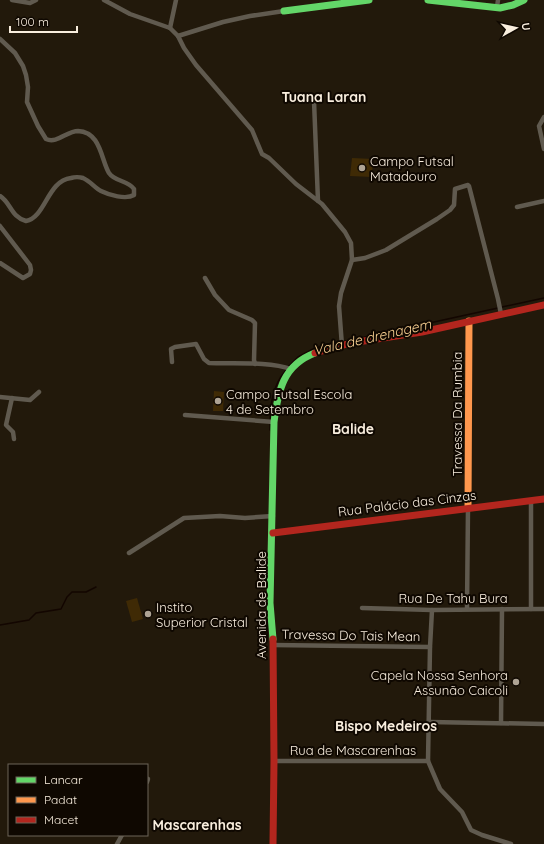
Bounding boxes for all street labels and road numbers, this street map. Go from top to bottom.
street label: Travessa Da Rumbia [449,352,465,476]
street label: Rua Palácio das Cinzas [337,487,477,519]
street label: Avenida de Balide [253,551,269,659]
street label: Rua De Tahu Bura [398,590,508,606]
street label: Travessa Do Tais Mean [281,626,421,644]
street label: Rua de Mascarenhas [290,742,416,758]

